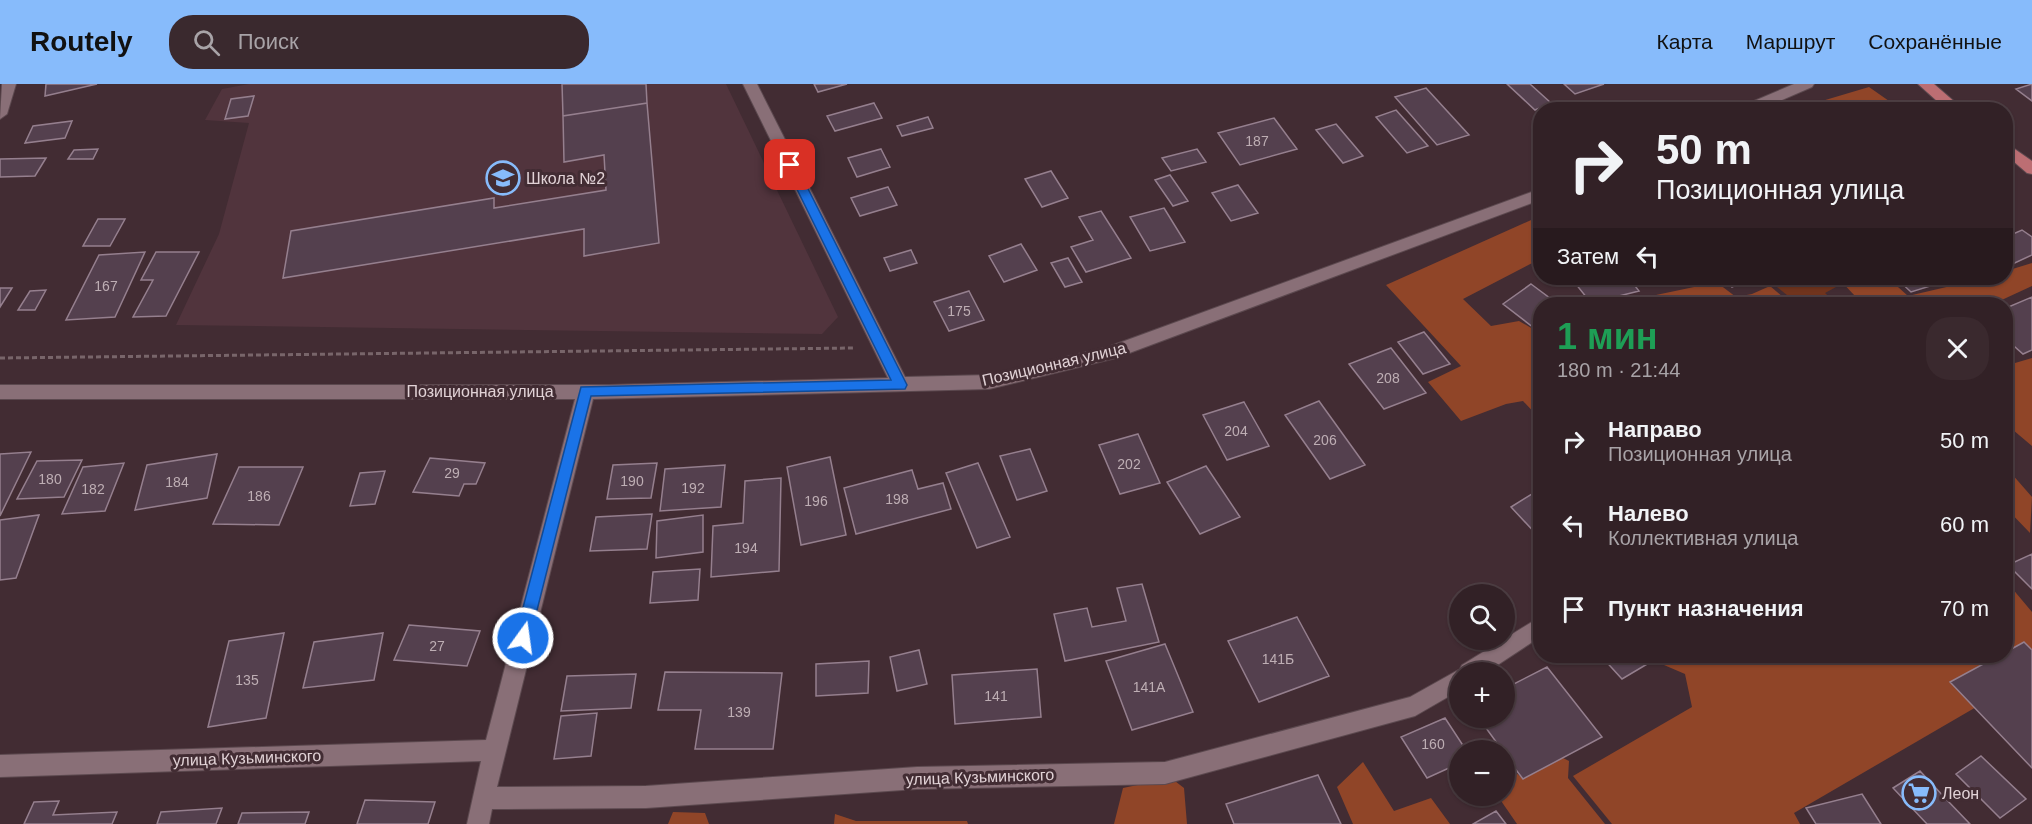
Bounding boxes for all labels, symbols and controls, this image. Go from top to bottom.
search box [169,15,589,69]
text: Routely [30,26,133,57]
icon: search [190,26,223,59]
text: Поиск [238,29,299,54]
text: Карта [1657,30,1713,53]
text: Маршрут [1746,30,1835,53]
text: Сохранённые [1868,30,2002,53]
icon: right [1557,126,1635,204]
text: 50 m [1656,126,1752,173]
house number: 187 [1245,133,1269,149]
pin [764,139,815,190]
icon: arrive [773,148,806,181]
school or university icon: Школа №2 [485,160,521,196]
place label: Школа №2 [526,170,605,187]
text: Позиционная улица [1656,175,1904,205]
icon: left [1631,240,1664,273]
text: Затем [1557,244,1619,269]
house number: 167 [94,278,118,294]
house number: 175 [947,303,971,319]
text: 1 мин [1557,316,1658,357]
button: close [1926,317,1989,380]
street label: Позиционная улица [980,339,1128,389]
text: 180 m · 21:44 [1557,359,1680,381]
house number: 208 [1376,370,1400,386]
street label: Позиционная улица [406,383,554,400]
text: Направо [1608,417,1702,442]
house number: 204 [1224,423,1248,439]
icon: right [1557,425,1590,458]
text: 50 m [1940,428,1989,453]
house number: 206 [1313,432,1337,448]
text: Позиционная улица [1608,443,1792,465]
house number: 202 [1117,456,1141,472]
house number: 29 [444,465,460,481]
house number: 180 [38,471,62,487]
house number: 190 [620,473,644,489]
house number: 184 [165,474,189,490]
house number: 192 [681,480,705,496]
house number: 182 [81,481,105,497]
house number: 186 [247,488,271,504]
house number: 198 [885,491,909,507]
house number: 196 [804,493,828,509]
text: Налево [1608,501,1689,526]
icon: left [1557,509,1590,542]
text: 60 m [1940,512,1989,537]
text: Коллективная улица [1608,527,1798,549]
house number: 194 [734,540,758,556]
map controls [1449,584,1515,806]
button: search [1449,584,1515,650]
icon: arrive [1557,593,1590,626]
text: Пункт назначения [1608,596,1804,621]
text: 70 m [1940,596,1989,621]
position arrow [491,606,555,670]
house number: 27 [429,638,445,654]
house number: 141Б [1262,651,1294,667]
button: + [1449,662,1515,728]
house number: 135 [235,672,259,688]
house number: 141А [1133,679,1166,695]
house number: 141 [984,688,1008,704]
house number: 139 [727,704,751,720]
house number: 160 [1421,736,1445,752]
button: − [1449,740,1515,806]
street label: улица Кузьминского [172,747,322,769]
street label: улица Кузьминского [905,766,1055,788]
supermarket icon: Леон [1901,775,1937,811]
place label: Леон [1942,785,1979,802]

